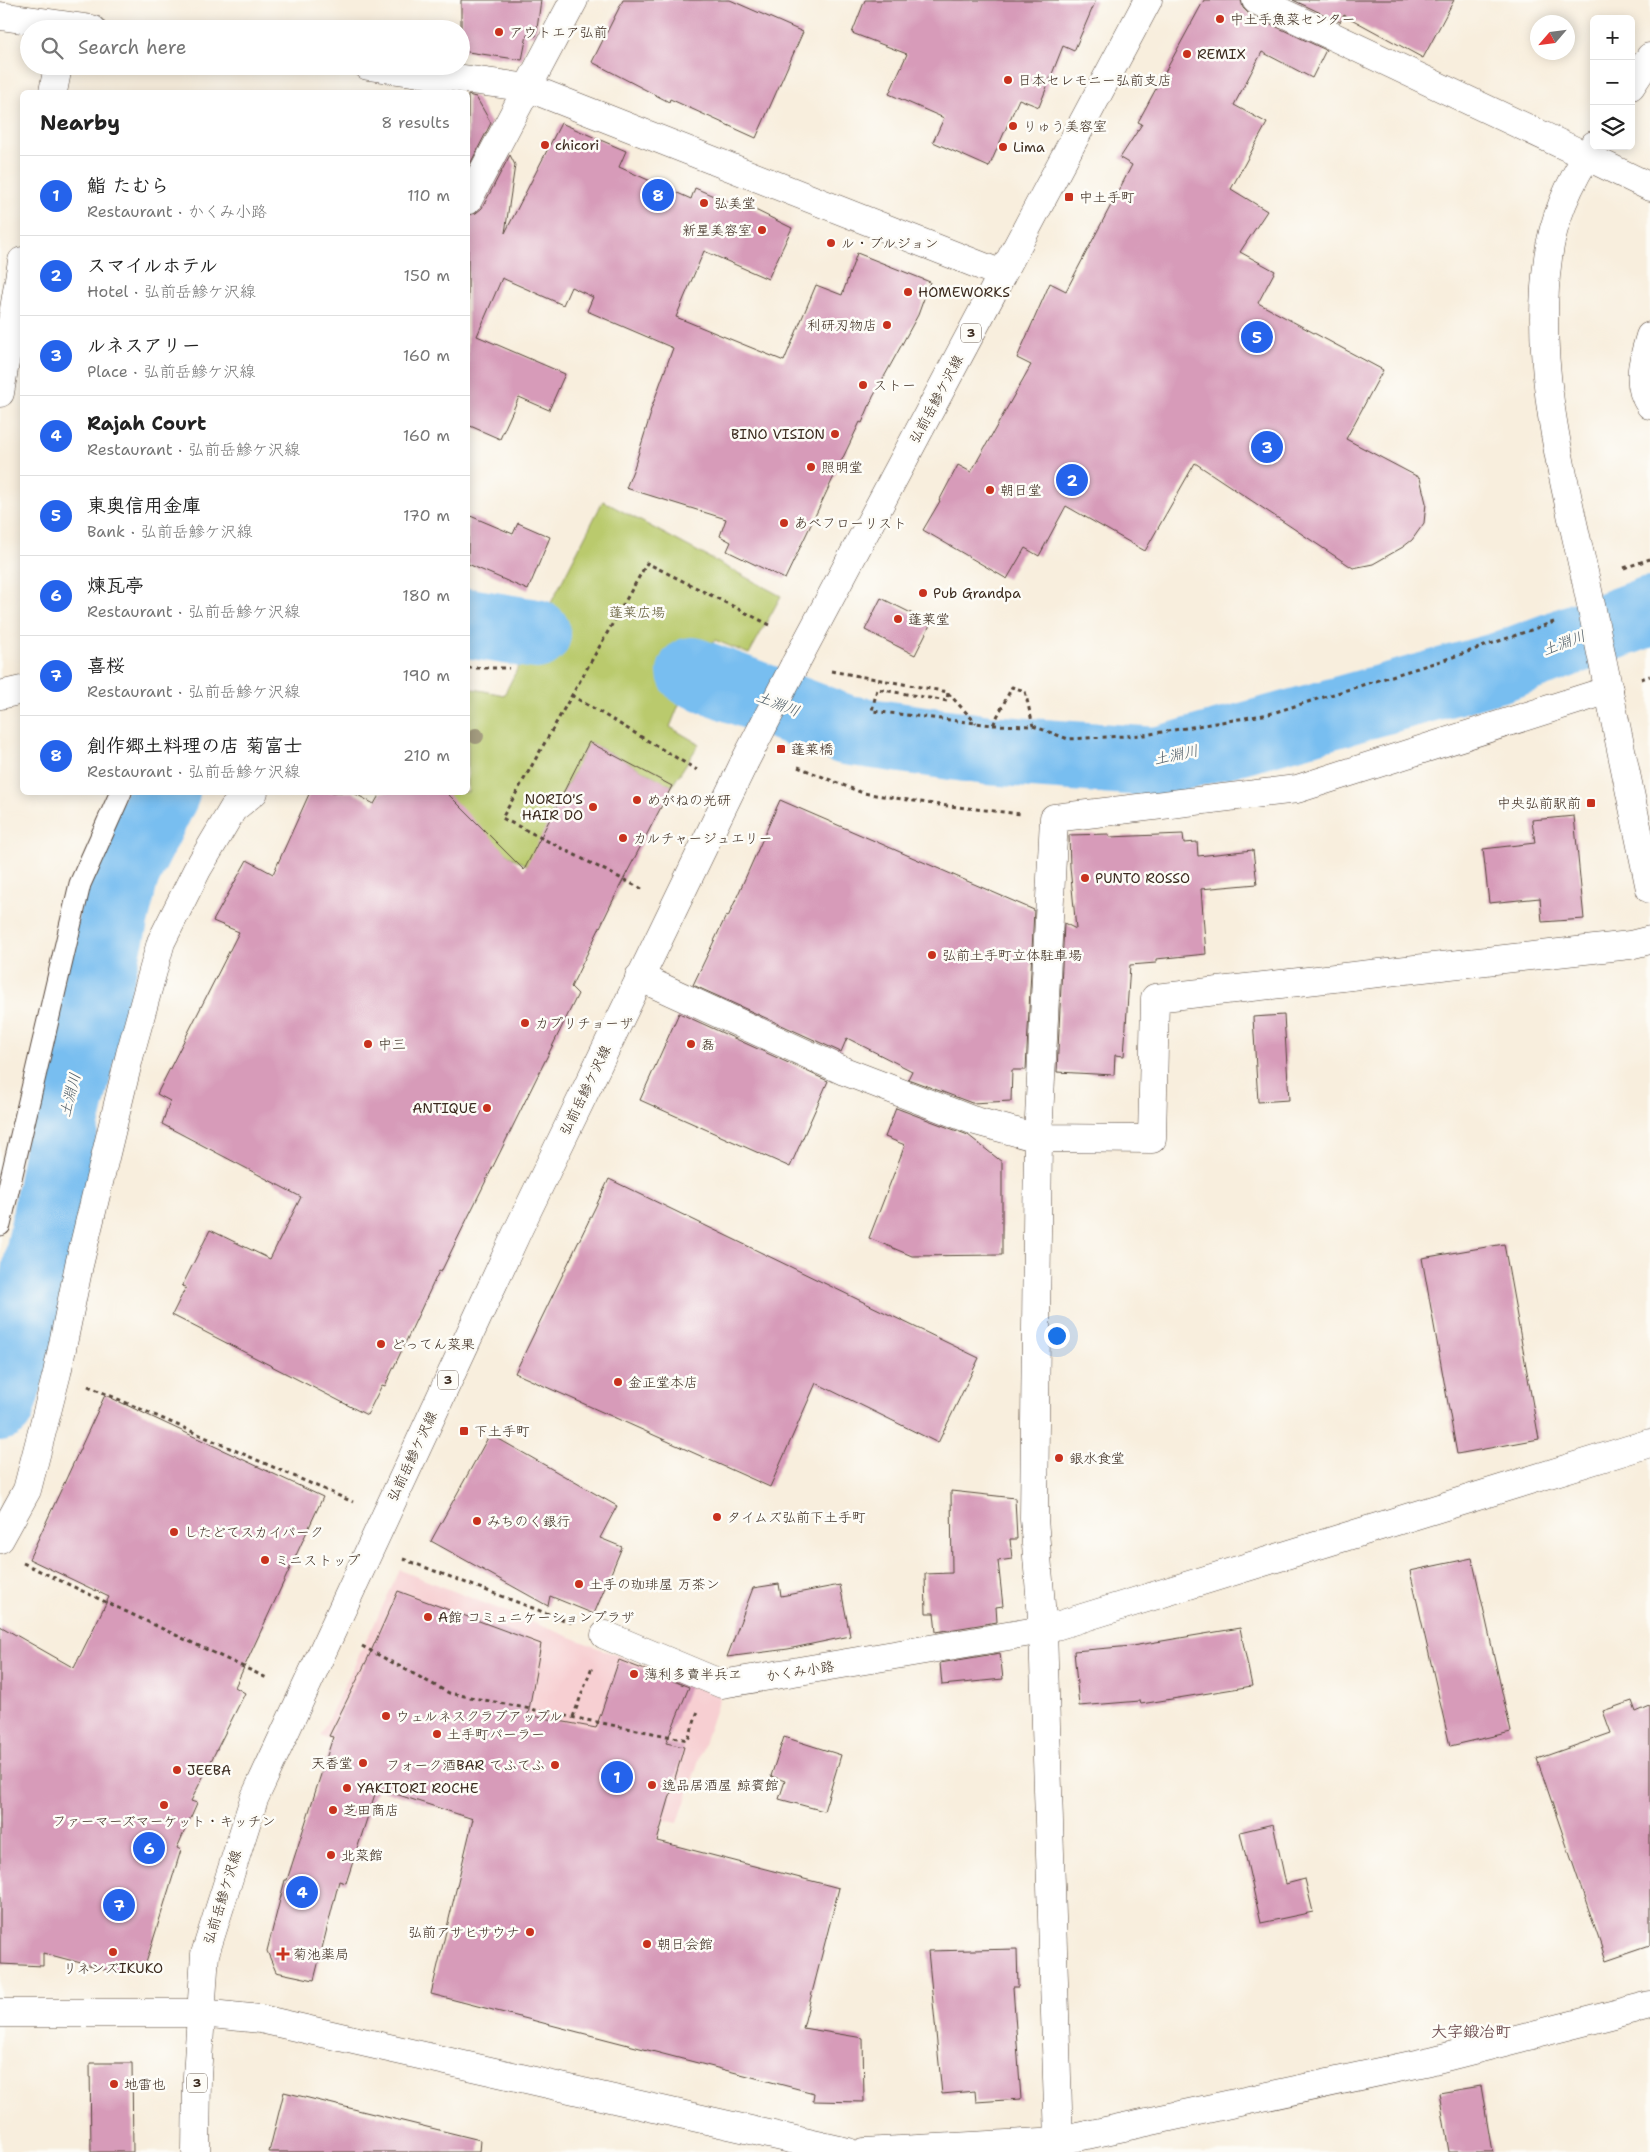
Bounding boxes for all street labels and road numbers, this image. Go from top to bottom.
road number: 3 [961,323,981,342]
street label: 弘前岳鰺ケ沢線 [905,352,967,446]
street label: 弘前岳鰺ケ沢線 [555,1042,615,1138]
road number: 3 [438,1370,458,1390]
street label: 弘前岳鰺ケ沢線 [383,1408,441,1504]
street label: かくみ小路 [764,1657,836,1685]
street label: 弘前岳鰺ケ沢線 [199,1848,245,1946]
road number: 3 [187,2074,207,2092]

